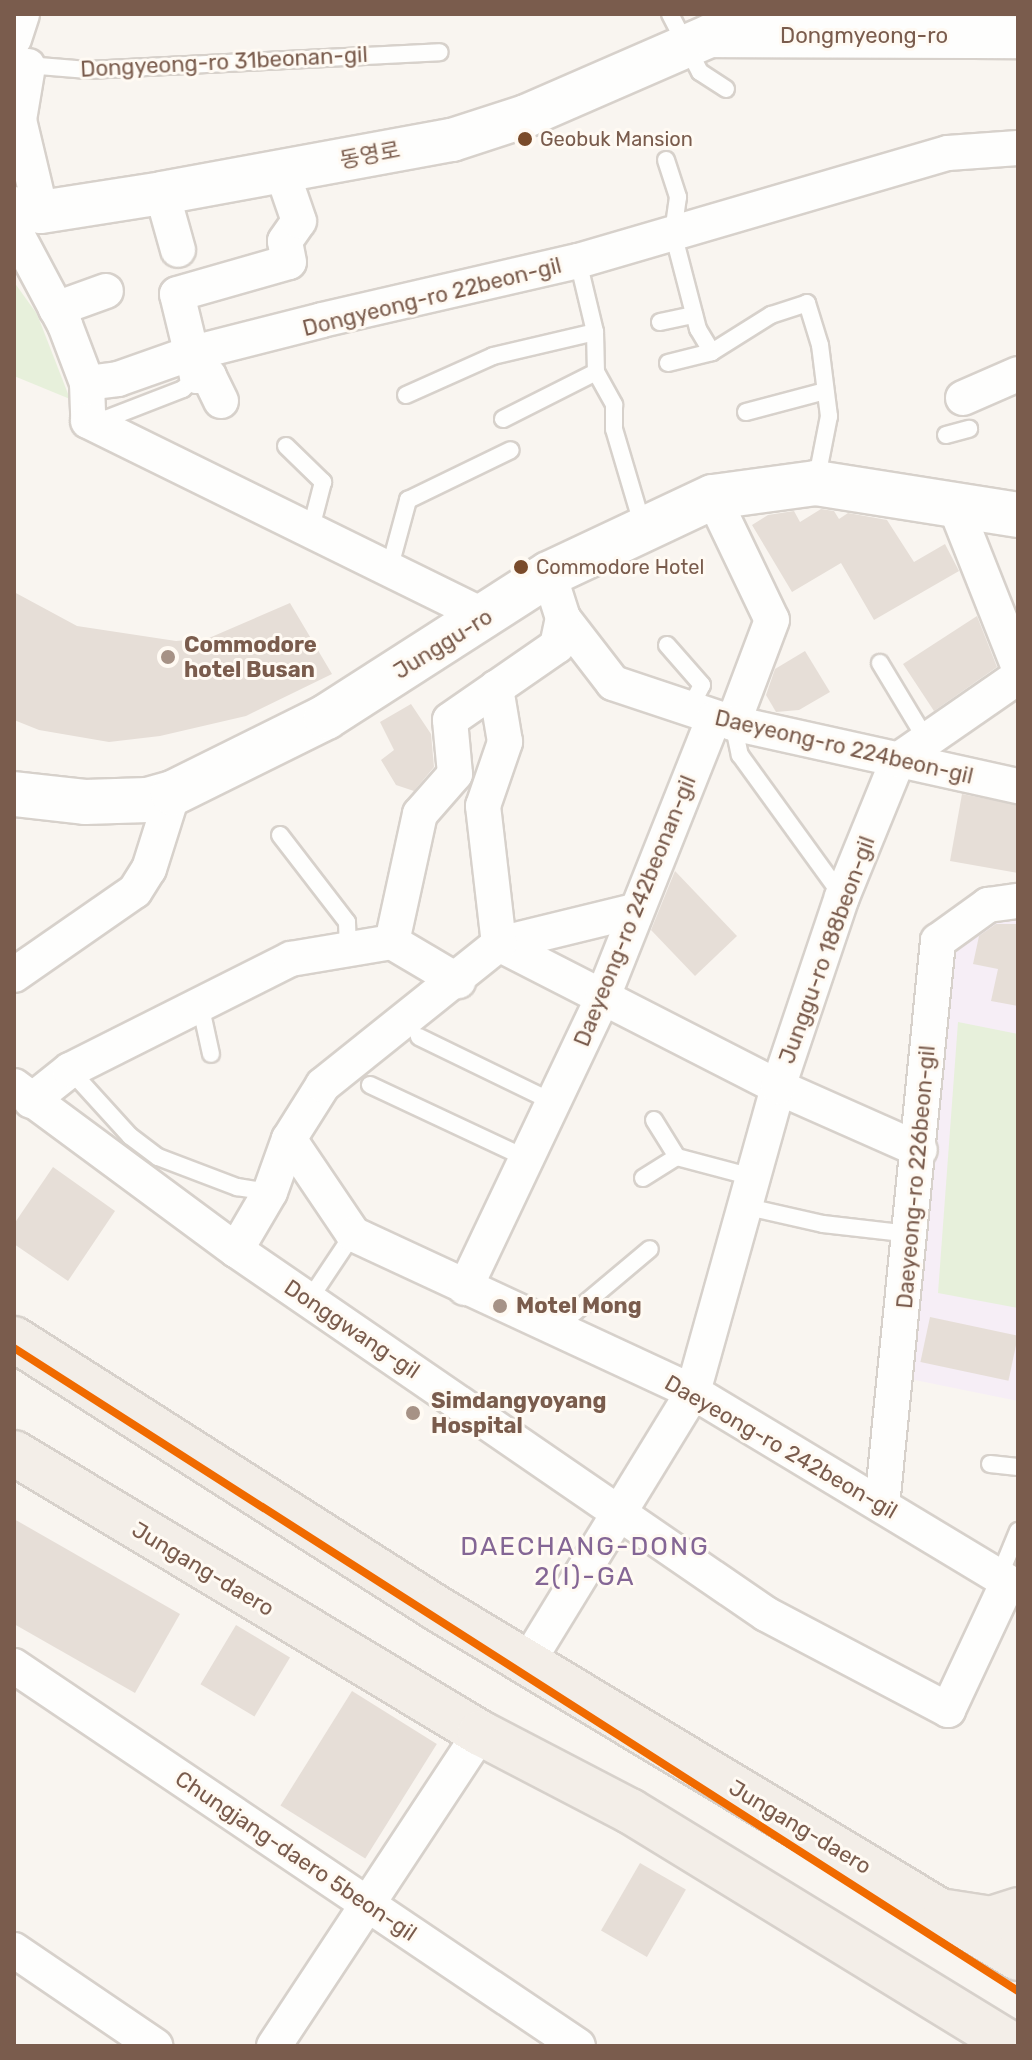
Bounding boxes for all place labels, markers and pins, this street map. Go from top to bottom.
place label: Geobuk Mansion [540,127,693,151]
marker: Geobuk Mansion [517,131,533,147]
place label: Commodore Hotel [536,555,704,579]
marker: Commodore Hotel [513,559,529,575]
place label: Commodore hotel Busan [184,631,317,682]
marker: Commodore hotel Busan [159,648,177,666]
place label: Motel Mong [516,1293,642,1319]
marker: Motel Mong [491,1297,509,1315]
place label: Simdangyoyang Hospital [431,1387,606,1438]
marker: Simdangyoyang Hospital [402,1402,424,1424]

